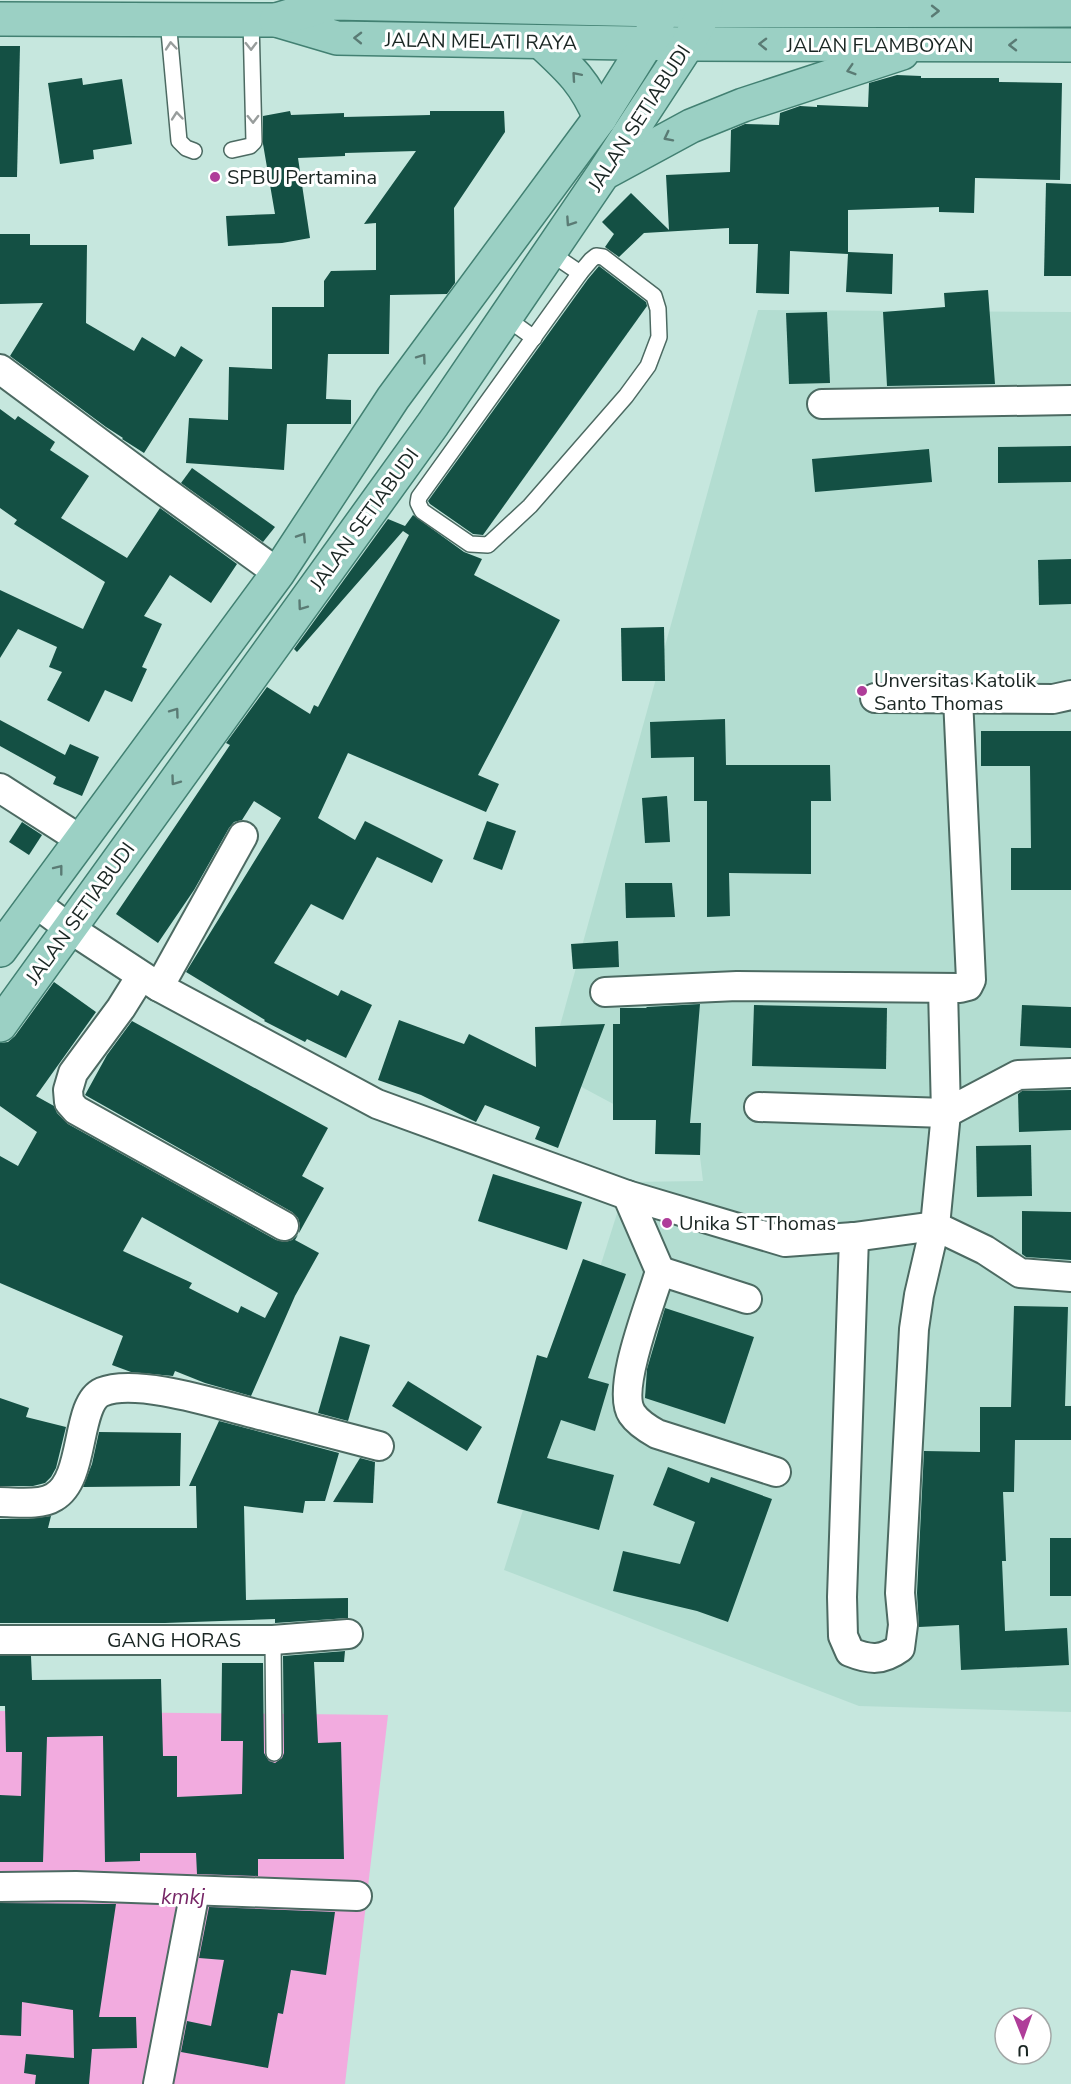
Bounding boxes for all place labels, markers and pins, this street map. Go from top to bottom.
place label: SPBU Pertamina [227,164,377,191]
marker: SPBU Pertamina [208,170,222,184]
place label: Unversitas Katolik Santo Thomas [874,667,1037,717]
marker: Unversitas Katolik Santo Thomas [855,684,869,698]
place label: Unika ST Thomas [679,1210,836,1237]
marker: Unika ST Thomas [660,1216,674,1230]

